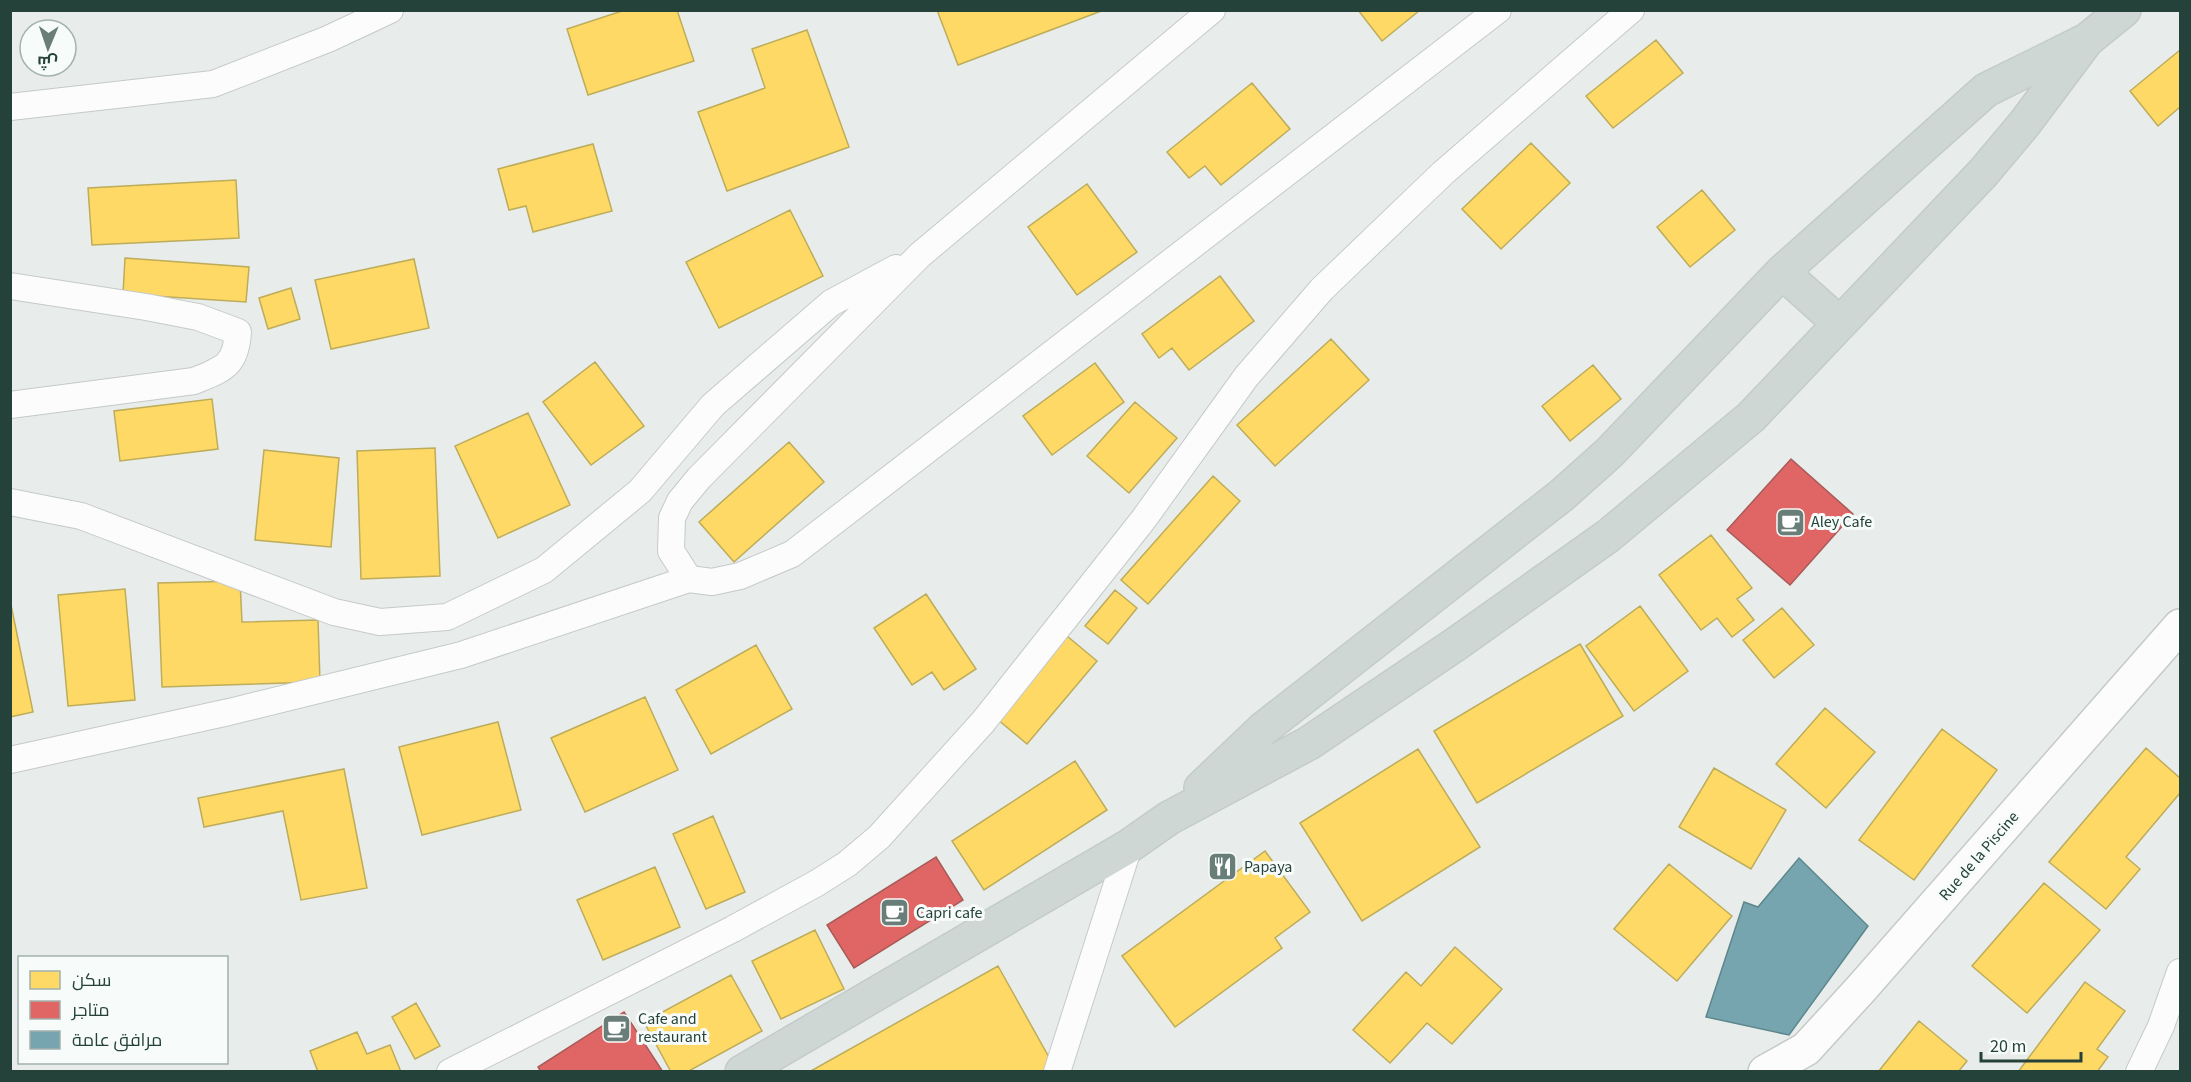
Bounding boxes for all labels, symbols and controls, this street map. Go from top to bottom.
north arrow [18,18,78,78]
text: ش [37,51,58,73]
cafe icon: Aley Cafe [1774,506,1806,538]
place label: Aley Cafe [1811,511,1872,533]
street label: Rue de la Piscine [1934,807,2024,905]
restaurant icon: Papaya [1207,851,1239,883]
place label: Papaya [1244,856,1292,878]
cafe icon: Capri cafe [879,897,911,929]
place label: Capri cafe [916,902,982,924]
legend [18,956,228,1064]
text: سكن [72,968,111,993]
text: متاجر [71,998,110,1023]
place label: Cafe and restaurant [638,1008,708,1048]
cafe icon: Cafe and restaurant [601,1012,633,1044]
scale bar [1981,1025,2082,1063]
text: مرافق عامة [72,1028,162,1053]
text: 20 m [1990,1034,2026,1059]

